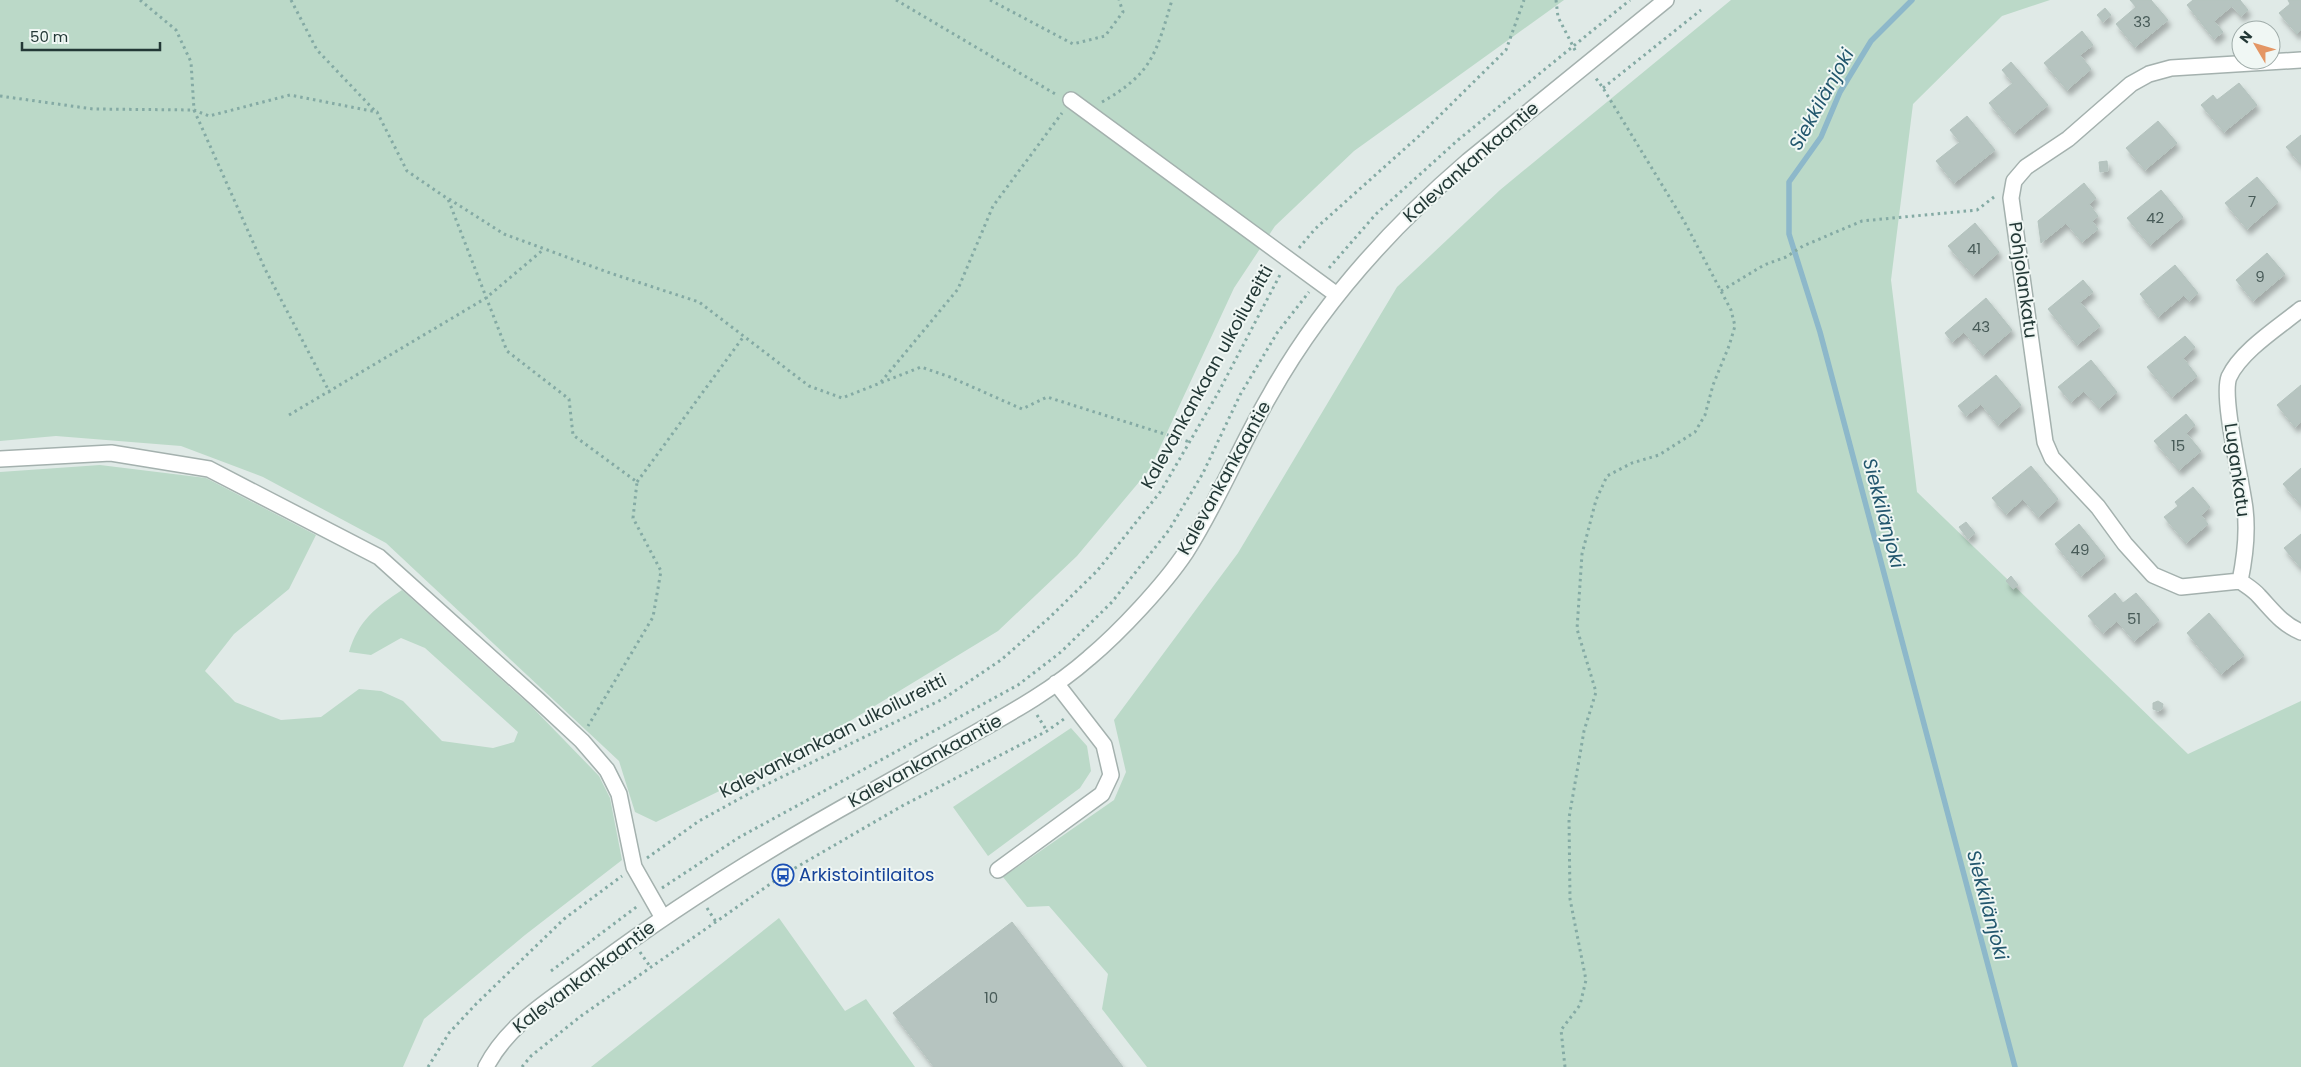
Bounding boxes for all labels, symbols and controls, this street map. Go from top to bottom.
house number: 33 [2133,11,2151,32]
scale bar [22,20,160,52]
north arrow [2231,20,2281,70]
text: 50 m [30,26,68,47]
text: N [2235,27,2257,47]
water label: Siekkilänjoki [1782,43,1861,155]
street label: Kalevankankaantie [1397,96,1544,228]
house number: 7 [2248,191,2256,212]
house number: 42 [2146,207,2164,228]
street label: Pohjolankatu [2003,220,2044,340]
house number: 41 [1967,238,1981,259]
street label: Kalevankankaan ulkoilureitti [1135,260,1279,493]
house number: 9 [2255,266,2265,287]
house number: 43 [1972,316,1990,337]
street label: Kalevankankaantie [1171,396,1276,559]
street label: Lugankatu [2219,421,2256,519]
house number: 15 [2171,435,2185,456]
water label: Siekkilänjoki [1856,455,1911,571]
house number: 49 [2071,539,2089,560]
house number: 51 [2127,608,2141,629]
street label: Kalevankankaan ulkoilureitti [715,667,951,804]
street label: Kalevankankaantie [843,708,1006,813]
water label: Siekkilänjoki [1960,847,2015,963]
place label: Arkistointilaitos [799,862,934,887]
bus stop icon: Arkistointilaitos [771,863,795,887]
street label: Kalevankankaantie [507,915,660,1039]
house number: 10 [984,987,998,1008]

